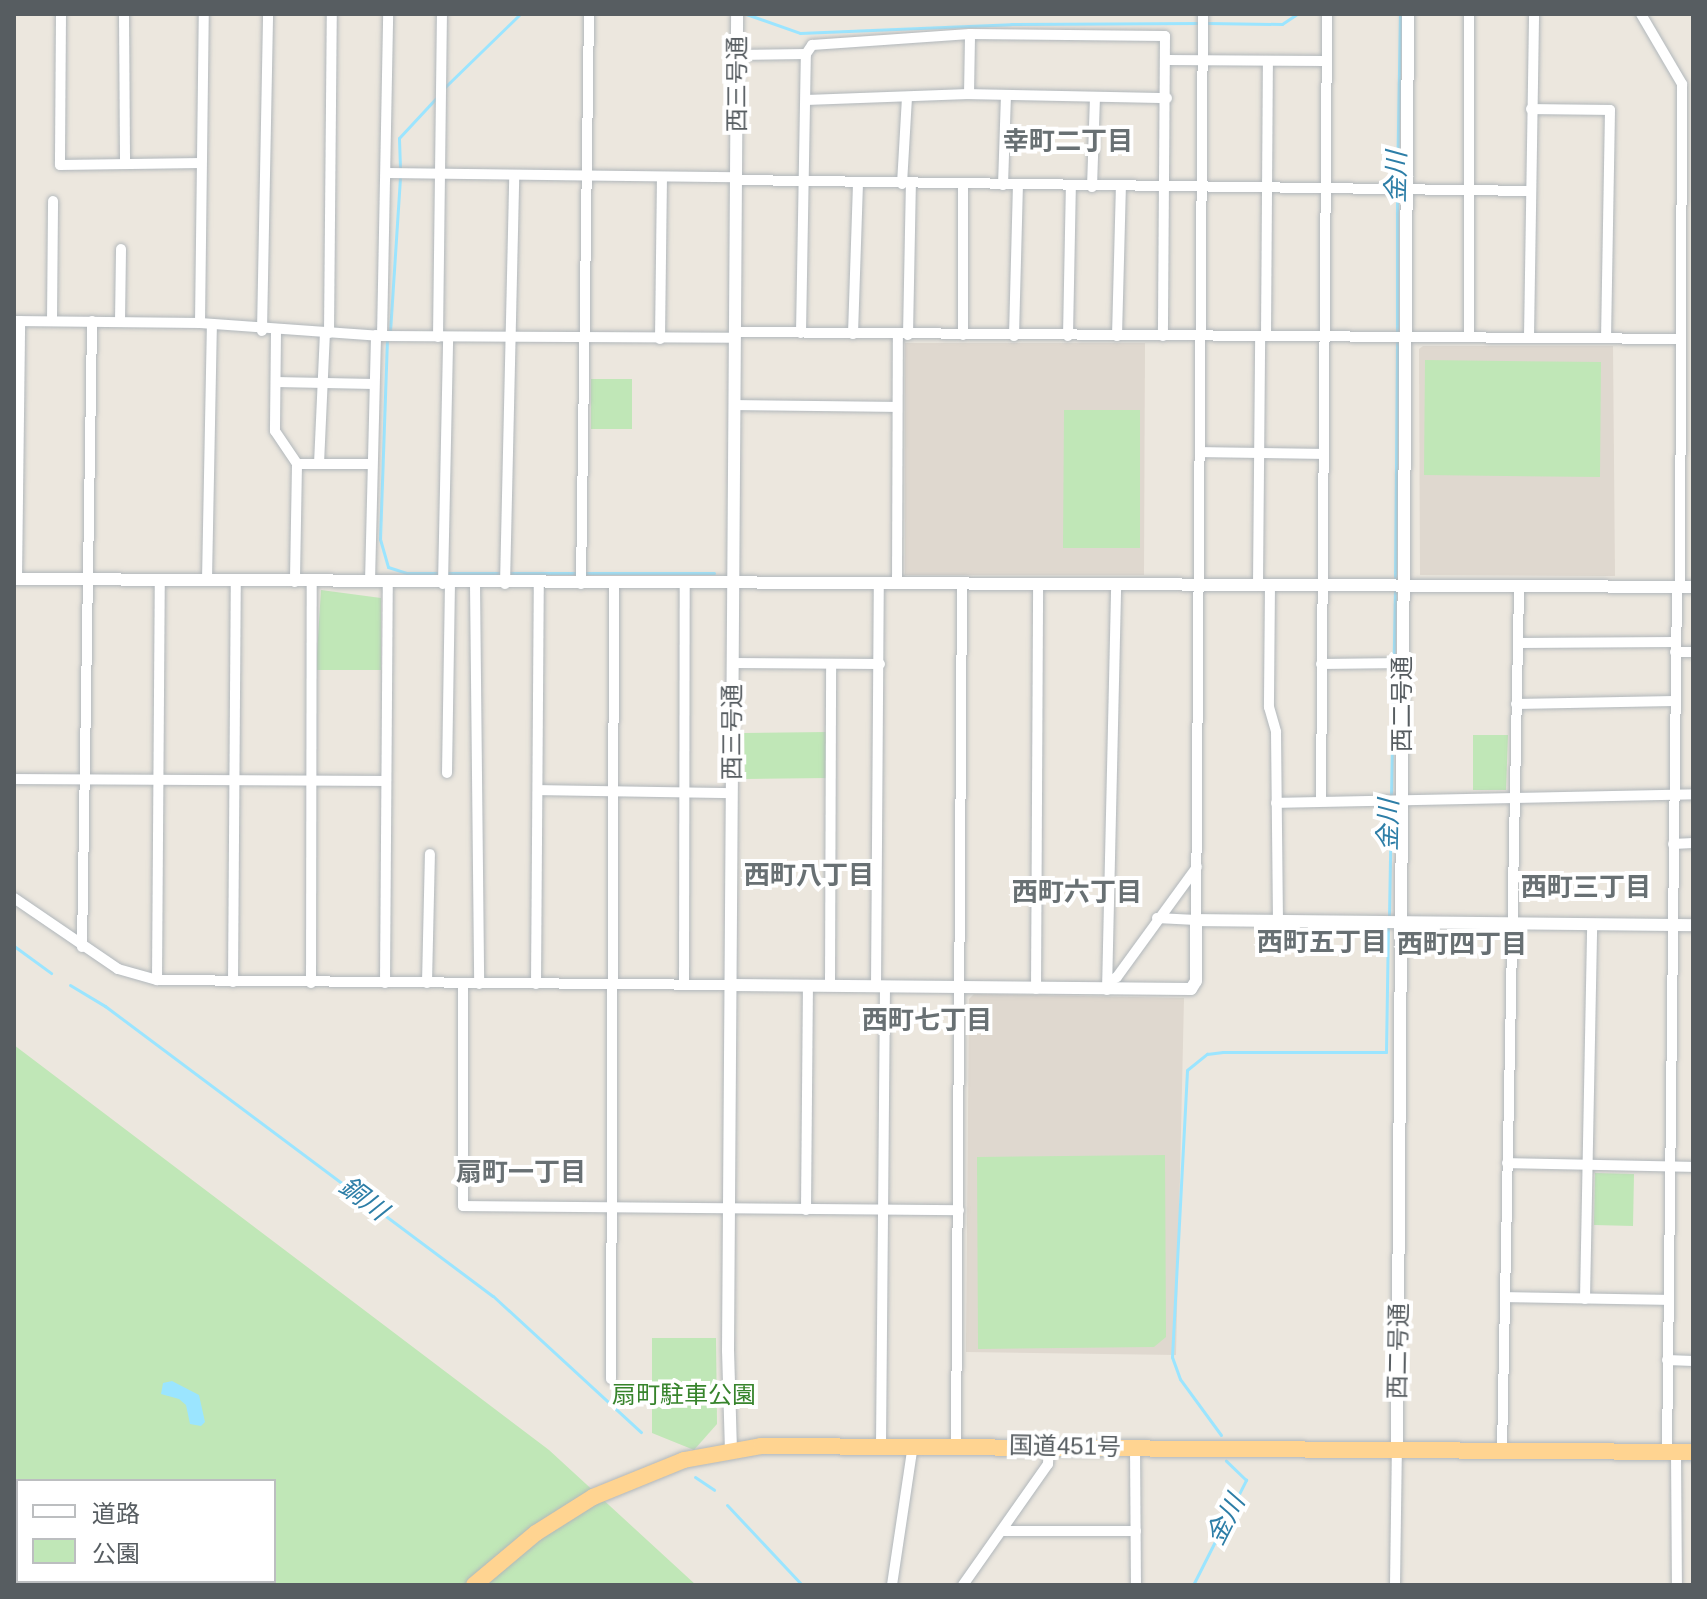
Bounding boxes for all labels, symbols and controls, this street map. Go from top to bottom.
street label: 西三号通 [723,36,751,132]
district label: 幸町二丁目 [1003,126,1133,158]
water label: 金川 [1381,151,1413,203]
street label: 西二号通 [1388,656,1416,752]
street label: 西三号通 [718,684,746,780]
water label: 金川 [1373,799,1405,851]
district label: 西町八丁目 [744,860,874,892]
district label: 西町三丁目 [1521,872,1651,904]
district label: 西町六丁目 [1012,877,1142,909]
district label: 西町五丁目 [1257,927,1387,959]
district label: 西町四丁目 [1397,929,1527,961]
district label: 西町七丁目 [862,1005,992,1037]
district label: 扇町一丁目 [456,1157,586,1189]
water label: 銅川 [333,1171,393,1227]
street label: 西二号通 [1383,1303,1413,1399]
park label: 扇町駐車公園 [612,1381,756,1409]
street label: 国道451号 [1009,1431,1121,1461]
legend [16,1479,276,1583]
water label: 金川 [1200,1490,1252,1550]
text: 道路 [92,1500,140,1527]
text: 公園 [92,1540,140,1567]

